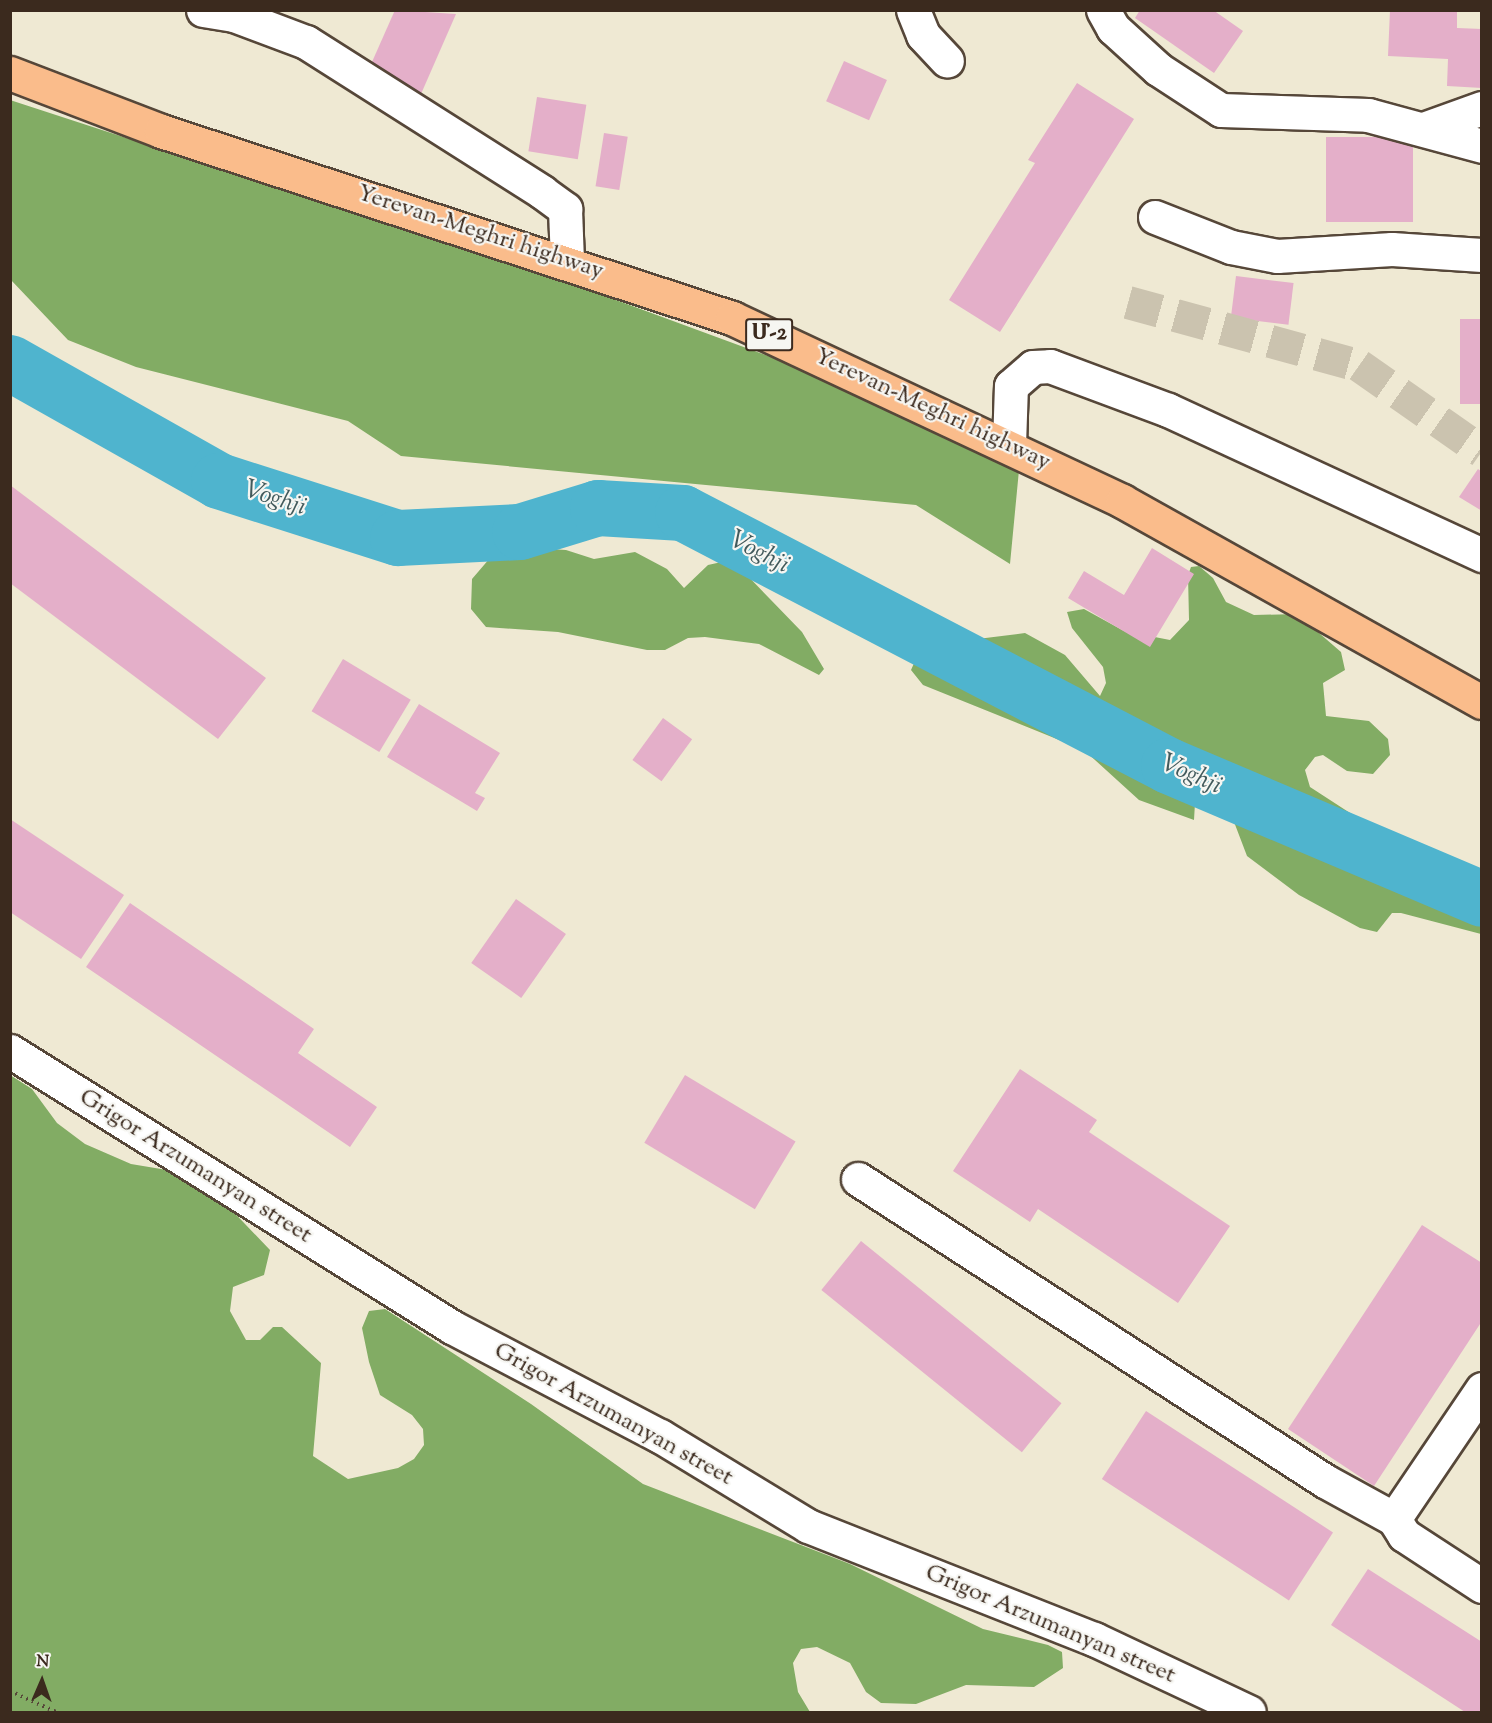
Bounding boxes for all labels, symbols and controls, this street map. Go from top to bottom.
street label: Yerevan-Meghri highway [353,180,607,286]
road number: Մ-2 [745,316,793,354]
street label: Yerevan-Meghri highway [809,343,1055,477]
water label: Voghji [240,474,310,524]
water label: Voghji [724,525,794,581]
water label: Voghji [1156,748,1226,802]
street label: Grigor Arzumanyan street [73,1084,317,1250]
street label: Grigor Arzumanyan street [488,1337,738,1493]
street label: Grigor Arzumanyan street [921,1559,1179,1691]
north arrow [12,1651,72,1711]
text: N [36,1651,49,1674]

